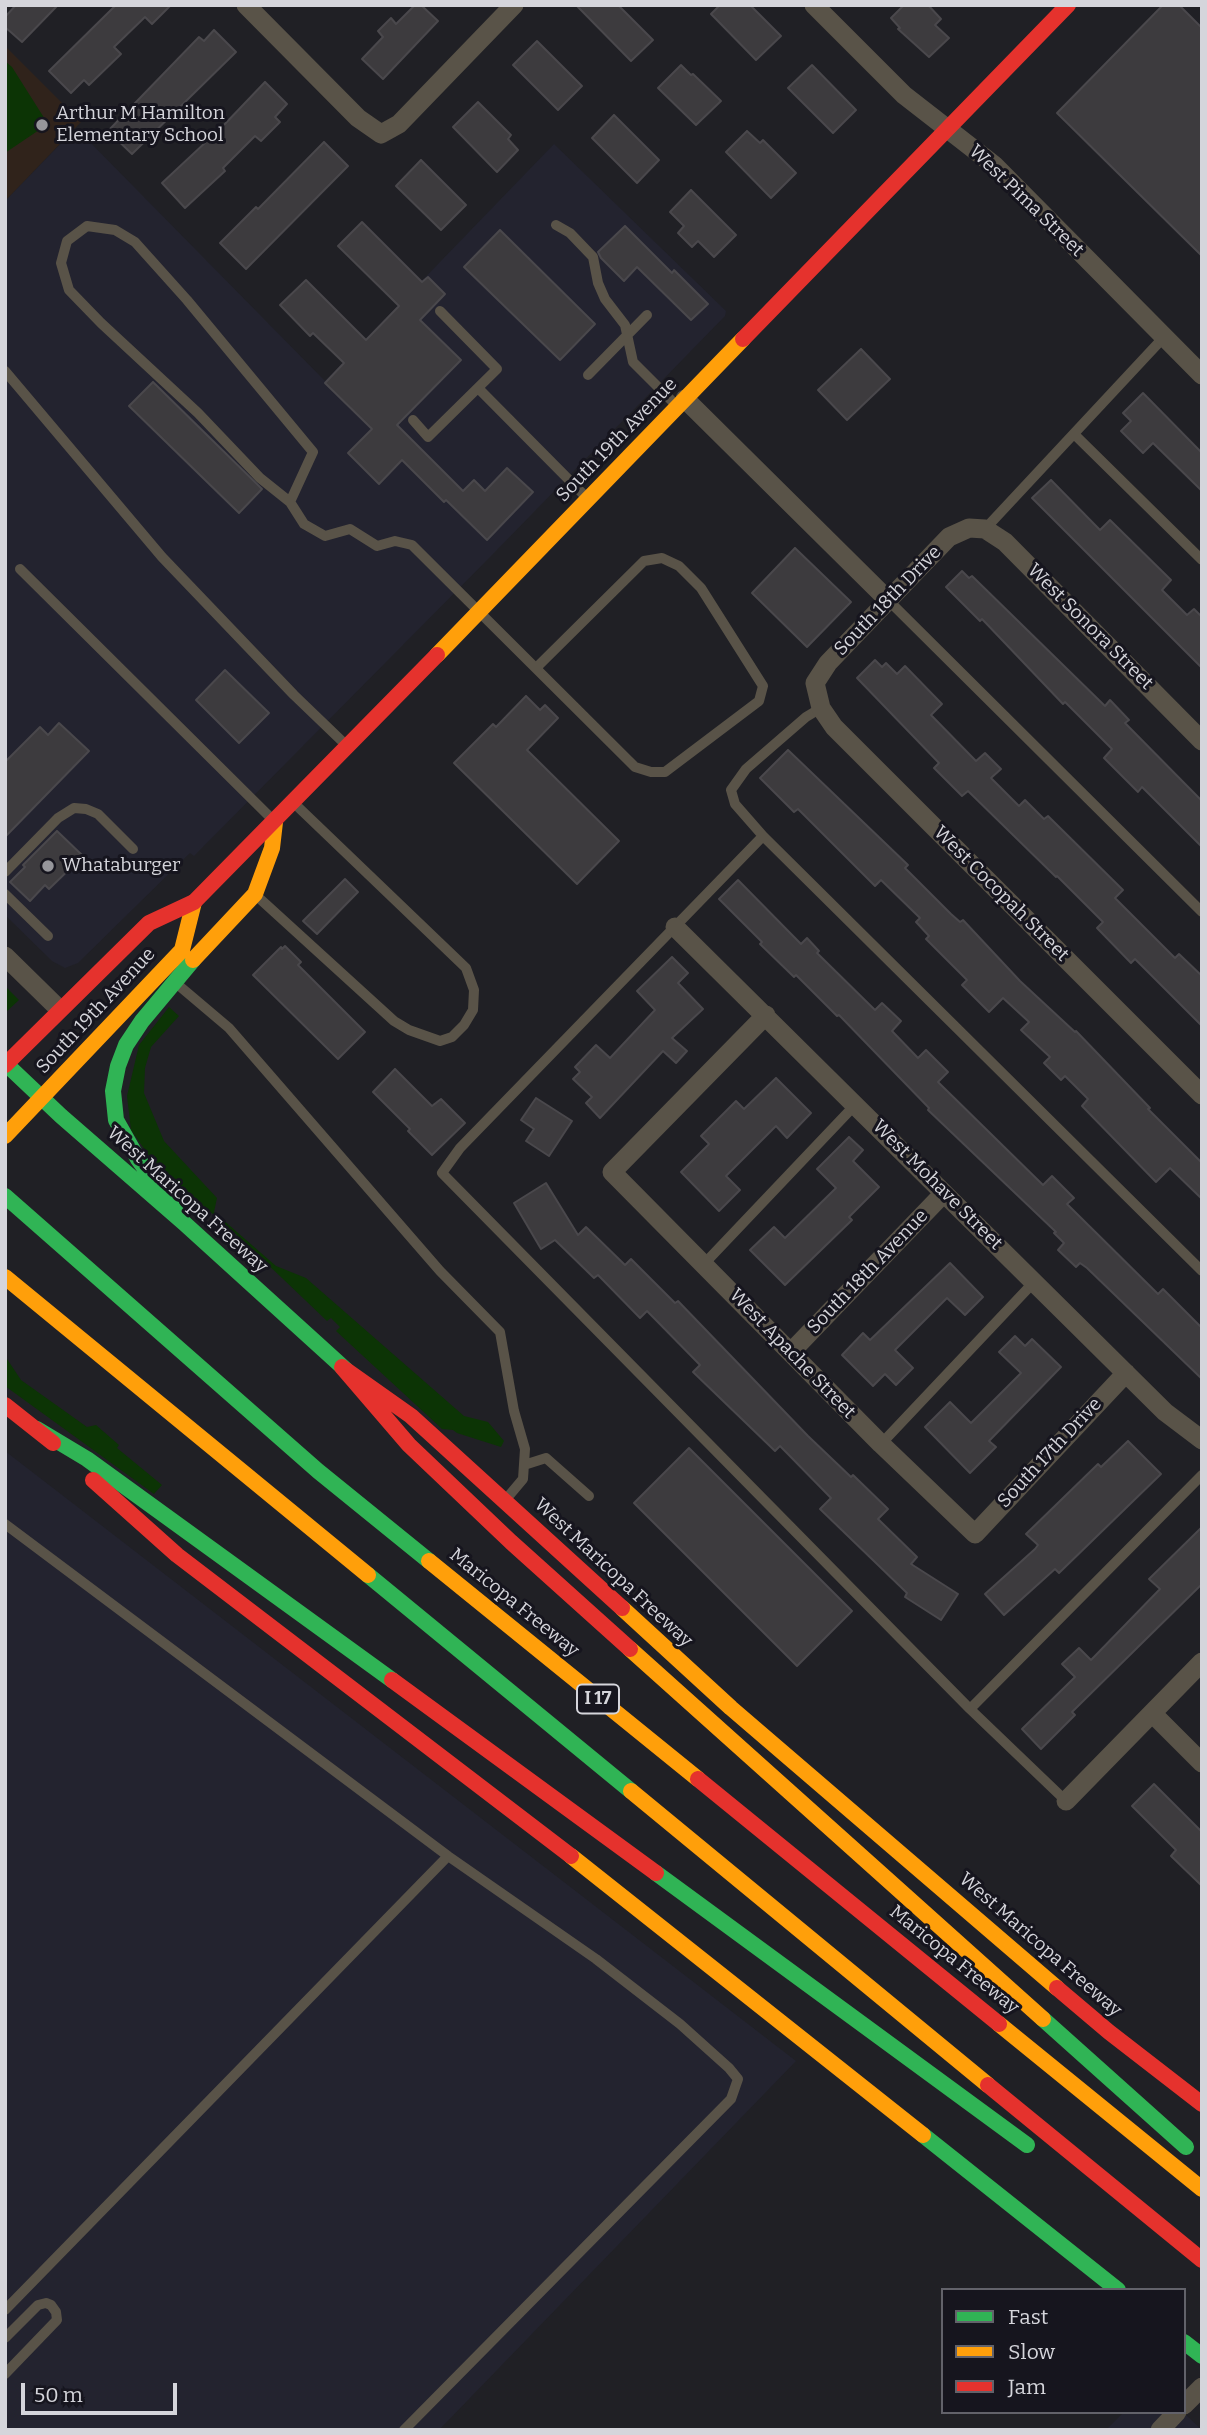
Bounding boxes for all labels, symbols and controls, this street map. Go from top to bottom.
place label: Arthur M Hamilton Elementary School [56,103,225,147]
marker: Arthur M Hamilton Elementary School [34,117,50,133]
street label: West Pima Street [964,140,1088,262]
street label: South 19th Avenue [552,373,682,507]
street label: South 18th Drive [830,541,946,661]
street label: West Sonora Street [1022,559,1158,695]
street label: West Cocopah Street [929,822,1073,966]
place label: Whataburger [62,855,180,877]
marker: Whataburger [40,858,56,874]
street label: South 19th Avenue [32,943,160,1079]
street label: West Mohave Street [867,1115,1007,1255]
street label: West Maricopa Freeway [102,1122,272,1278]
street label: South 18th Avenue [803,1205,933,1339]
street label: West Apache Street [724,1284,860,1424]
street label: South 17th Drive [993,1393,1107,1513]
street label: West Maricopa Freeway [529,1494,697,1652]
street label: Maricopa Freeway [445,1544,583,1662]
road number: I 17 [577,1684,619,1714]
street label: West Maricopa Freeway [954,1868,1126,2022]
street label: Maricopa Freeway [885,1901,1023,2019]
legend [941,2288,1186,2414]
text: Fast [1008,2304,1048,2330]
text: Slow [1008,2339,1055,2365]
scale bar [24,2368,180,2412]
text: Jam [1008,2374,1046,2400]
text: 50 m [34,2382,83,2408]

